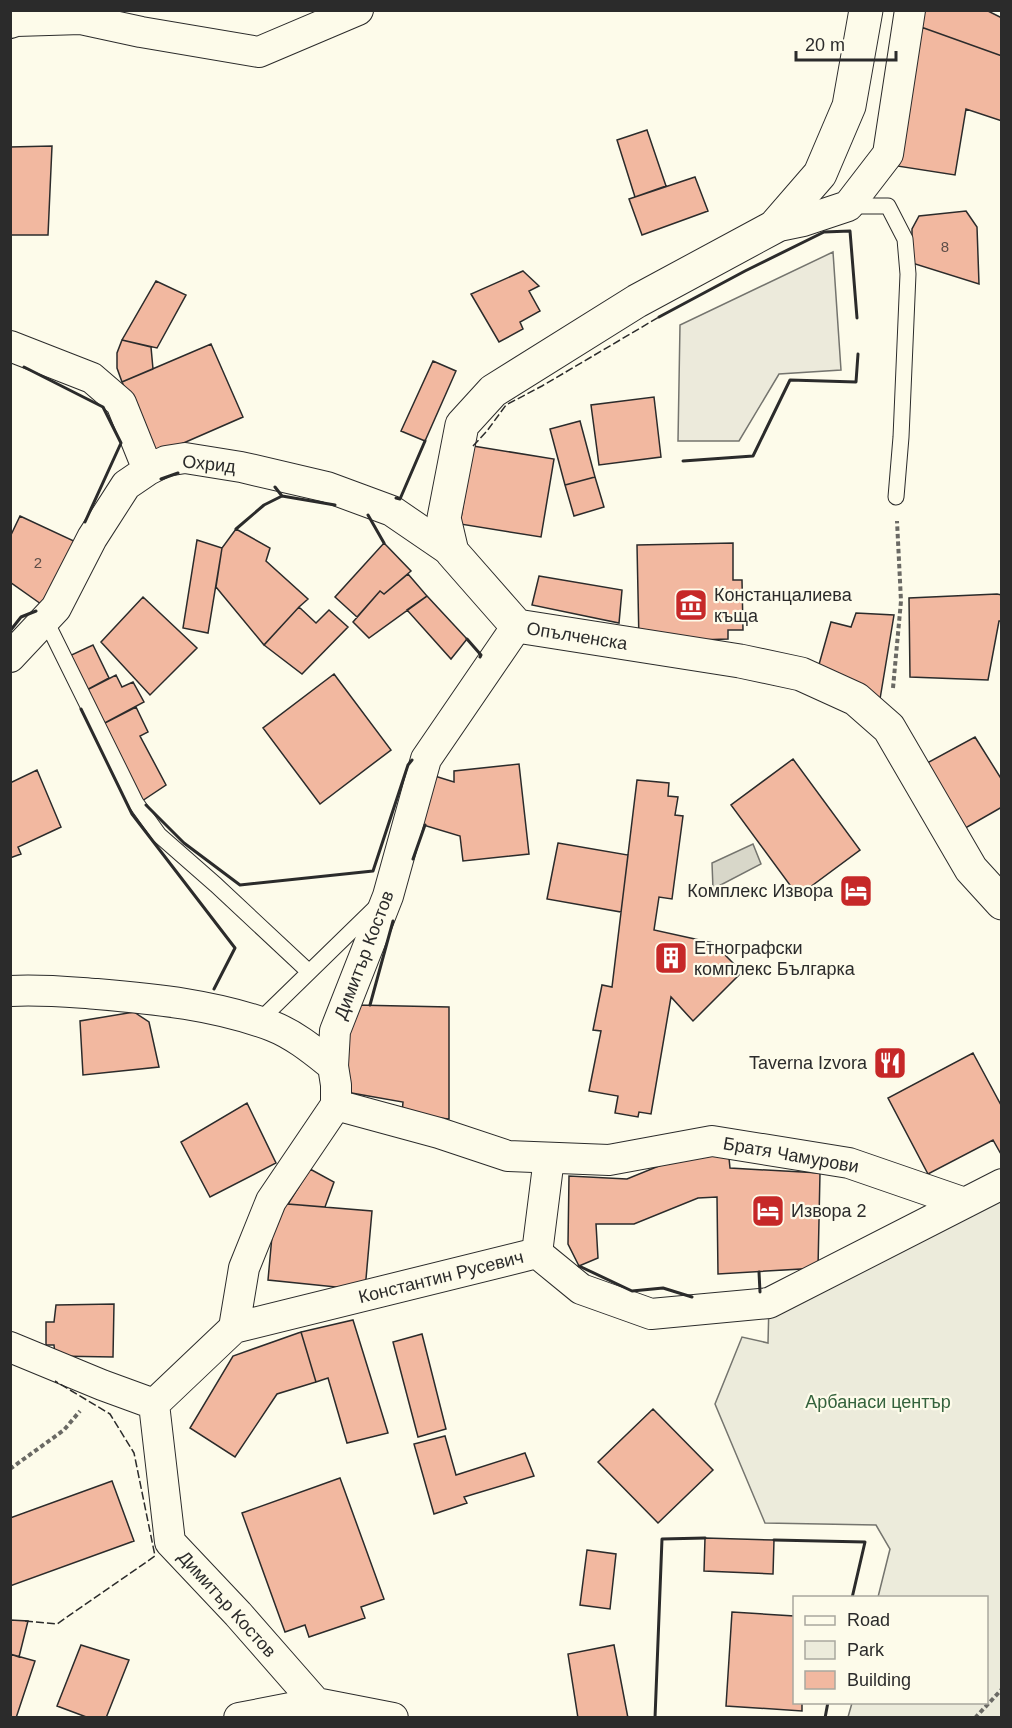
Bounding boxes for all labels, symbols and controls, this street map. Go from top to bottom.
scale bar [796,24,896,62]
text: 20 m [805,35,845,55]
house number: 8 [941,238,949,255]
street label: Охрид [181,451,237,477]
house number: 2 [34,554,42,571]
place label: Констанцалиева къща [714,585,853,626]
museum icon: Констанцалиева къща [673,587,709,623]
street label: Опълченска [525,618,630,654]
hotel icon: Комплекс Извора [838,873,874,909]
place label: Комплекс Извора [687,881,834,901]
street label: Димитър Костов [330,888,398,1022]
place label: Етнографски комплекс Българка [694,938,856,979]
building icon: Етнографски комплекс Българка [653,940,689,976]
restaurant icon: Taverna Izvora [872,1045,908,1081]
place label: Taverna Izvora [749,1053,868,1073]
street label: Братя Чамурови [722,1133,860,1177]
hotel icon: Извора 2 [750,1193,786,1229]
place label: Извора 2 [791,1201,867,1221]
street label: Константин Русевич [356,1247,526,1307]
park label: Арбанаси център [805,1392,951,1412]
street label: Димитър Костов [174,1547,280,1661]
legend [793,1596,988,1704]
text: Road [847,1610,890,1630]
text: Park [847,1640,885,1660]
text: Building [847,1670,911,1690]

